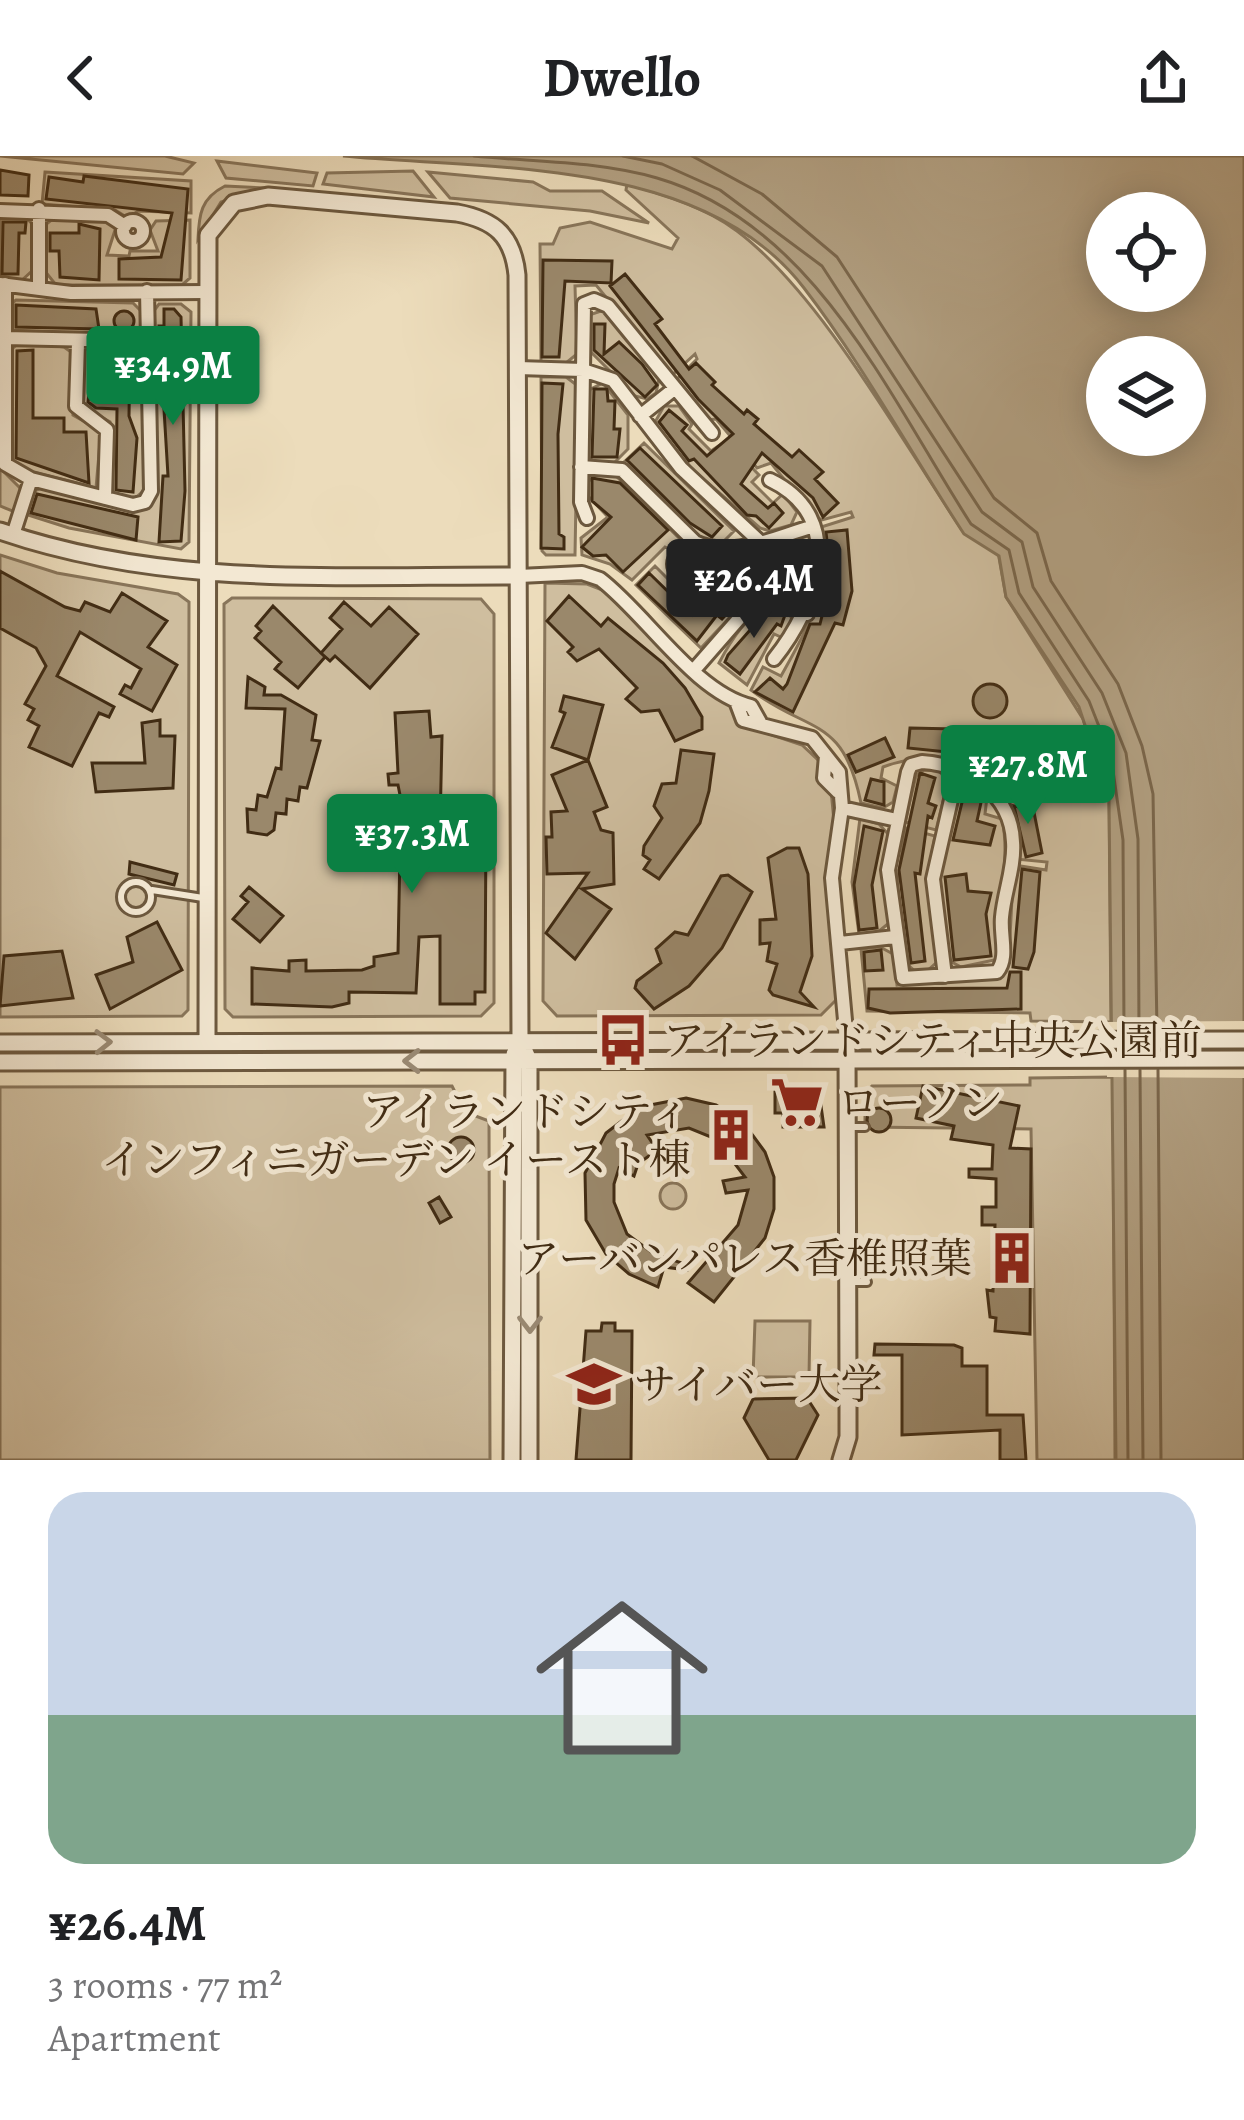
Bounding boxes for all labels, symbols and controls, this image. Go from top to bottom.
text: Dwello [543,41,701,115]
icon: back [48,45,114,111]
icon: share [1130,45,1196,111]
map controls [1086,192,1206,456]
button: locate [1086,192,1206,312]
pin: ¥34.9M [75,326,271,428]
button: layers [1086,336,1206,456]
text: ¥34.9M [113,338,233,391]
pin: ¥26.4M [656,539,852,641]
text: ¥26.4M [693,551,815,604]
pin: ¥27.8M [930,725,1126,827]
text: ¥27.8M [968,737,1088,790]
pin: ¥37.3M [314,794,510,896]
text: ¥37.3M [354,806,470,859]
bus stop icon: アイランドシティ中央公園前 [594,1011,652,1069]
place label: アイランドシティ中央公園前 [663,1012,1202,1069]
one-way arrow [95,1029,113,1055]
one-way arrow [402,1047,421,1073]
supermarket icon: ローソン [768,1073,826,1131]
place label: ローソン [837,1074,1003,1131]
place label: アイランドシティ インフィニガーデン イースト棟 [101,1083,691,1188]
building icon: アイランドシティ インフィニガーデン イースト棟 [702,1106,760,1164]
building icon: アーバンパレス香椎照葉 [983,1229,1041,1287]
place label: アーバンパレス香椎照葉 [518,1230,972,1287]
one-way arrow [517,1316,543,1334]
school or university icon: サイバー大学 [565,1355,623,1413]
place label: サイバー大学 [634,1356,882,1413]
icon: home [514,1570,730,1786]
text: ¥26.4M [48,1888,207,1958]
text: 3 rooms · 77 m² [48,1958,282,2011]
text: Apartment [48,2011,221,2064]

